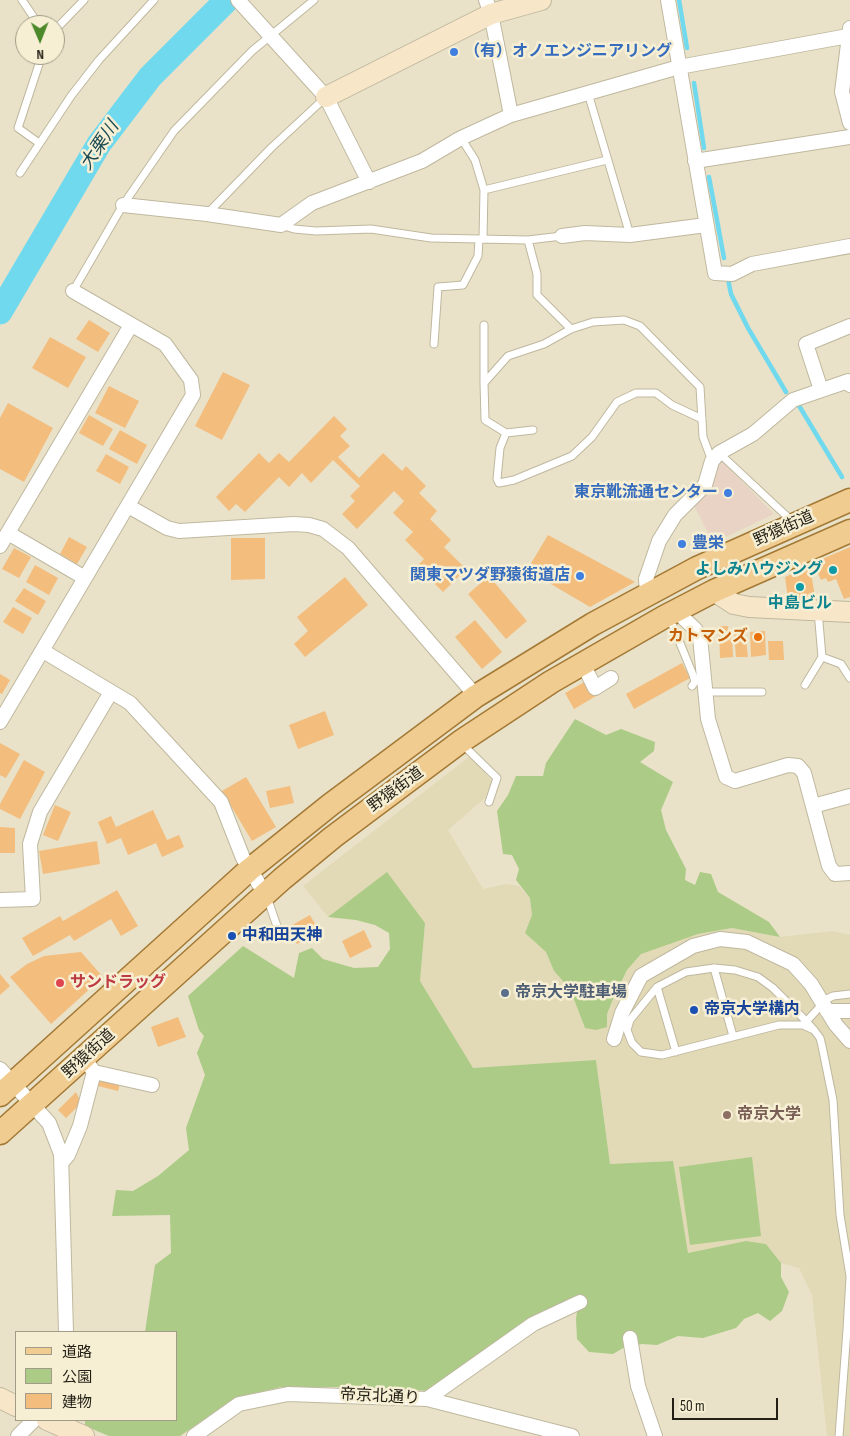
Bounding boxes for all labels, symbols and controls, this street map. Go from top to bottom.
north arrow [15,15,65,65]
place label: （有）オノエンジニアリング [464,42,672,62]
text: N [36,46,44,63]
marker: （有）オノエンジニアリング [448,46,460,58]
water label: 大栗川 [76,118,124,174]
place label: 東京靴流通センター [574,483,718,503]
marker: 東京靴流通センター [722,487,734,499]
street label: 野猿街道 [751,507,817,551]
place label: 豊栄 [692,534,724,554]
marker: 豊栄 [676,538,688,550]
place label: よしみハウジング [695,560,823,580]
marker: よしみハウジング [827,564,839,576]
place label: 関東マツダ野猿街道店 [410,566,570,586]
marker: 関東マツダ野猿街道店 [574,570,586,582]
marker: 中島ビル [794,581,806,593]
place label: 中島ビル [768,594,832,614]
place label: カトマンズ [668,627,748,647]
marker: カトマンズ [752,631,764,643]
street label: 野猿街道 [364,763,428,817]
place label: 中和田天神 [242,926,322,946]
marker: 中和田天神 [226,930,238,942]
place label: サンドラッグ [70,973,166,993]
marker: サンドラッグ [54,977,66,989]
place label: 帝京大学駐車場 [515,983,627,1003]
marker: 帝京大学駐車場 [499,987,511,999]
place label: 帝京大学構内 [704,1000,800,1020]
marker: 帝京大学構内 [688,1004,700,1016]
street label: 野猿街道 [59,1025,119,1083]
place label: 帝京大学 [737,1105,801,1125]
marker: 帝京大学 [721,1109,733,1121]
legend [15,1331,178,1421]
text: 道路 [62,1343,92,1362]
text: 公園 [62,1368,92,1387]
street label: 帝京北通り [340,1385,420,1409]
scale bar [675,1388,781,1420]
text: 建物 [62,1393,92,1412]
text: 50 m [680,1397,705,1416]

